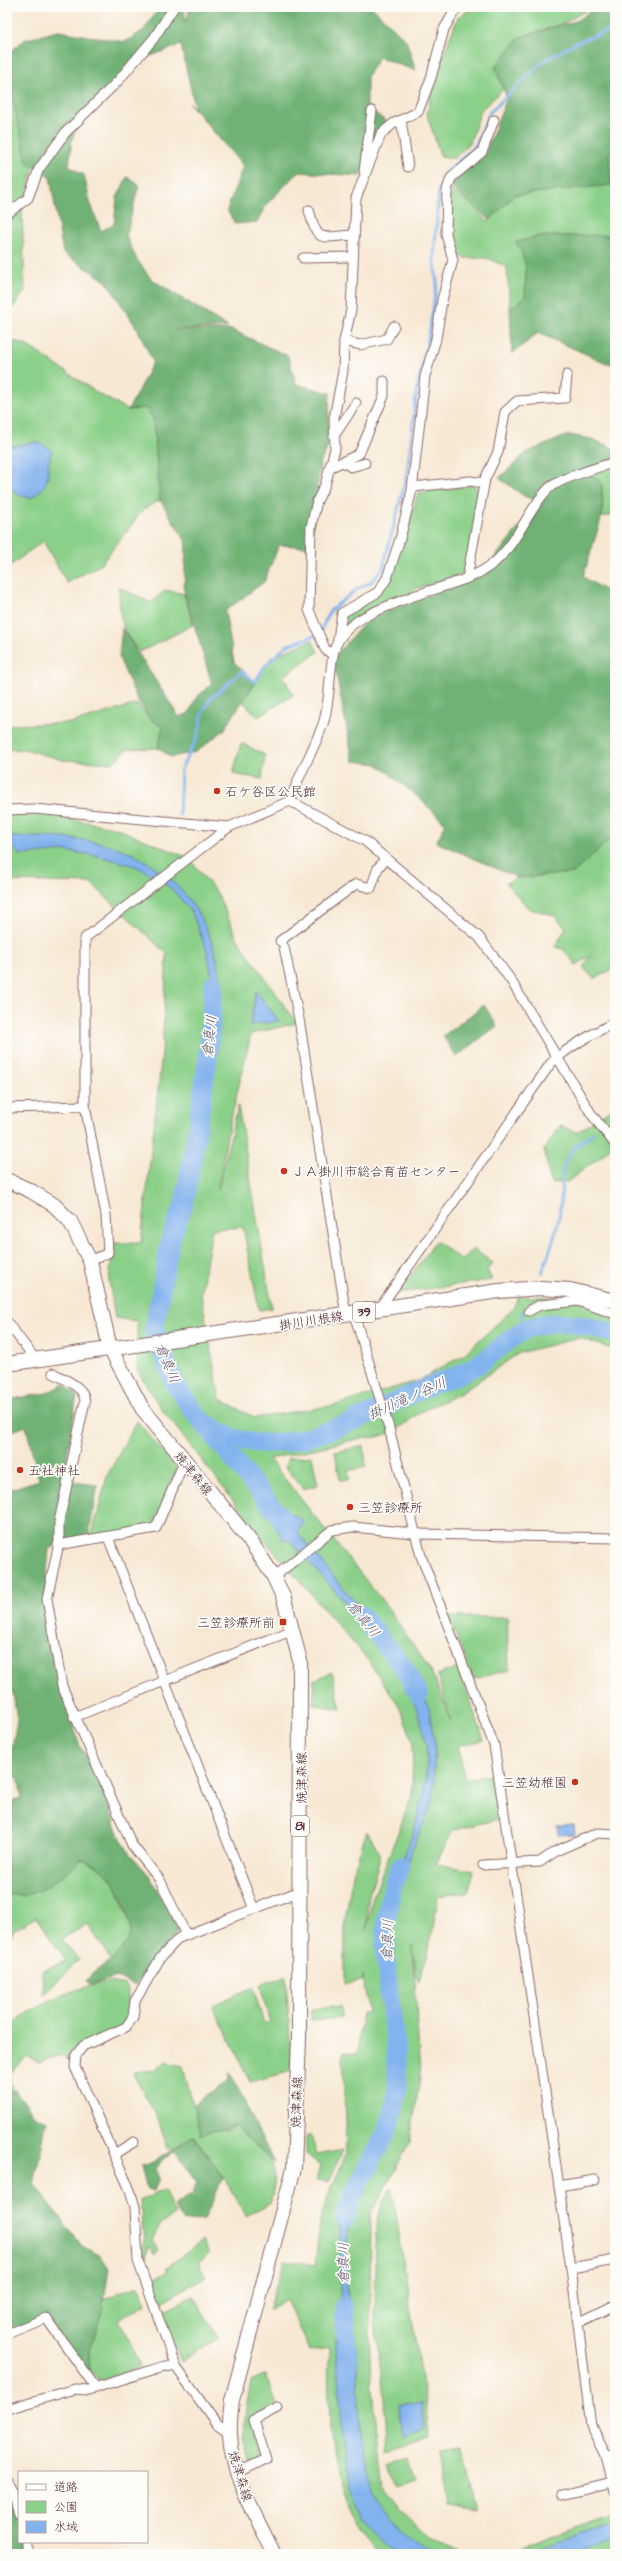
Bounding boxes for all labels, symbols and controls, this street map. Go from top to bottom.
place label: 石ケ谷区公民館 [225,783,316,801]
marker: 石ケ谷区公民館 [212,786,222,796]
water label: 倉真川 [198,1014,222,1058]
place label: ＪＡ掛川市総合育苗センター [292,1163,460,1181]
marker: ＪＡ掛川市総合育苗センター [279,1166,289,1176]
road number: 39 [353,1302,375,1322]
street label: 掛川川根線 [278,1307,346,1335]
water label: 倉真川 [150,1340,184,1387]
water label: 掛川滝ノ谷川 [365,1373,450,1425]
street label: 焼津森線 [170,1448,217,1500]
place label: 五社神社 [28,1462,80,1480]
marker: 五社神社 [15,1465,25,1475]
place label: 三笠診療所 [358,1499,423,1517]
marker: 三笠診療所 [345,1502,355,1512]
water label: 倉真川 [342,1597,384,1642]
place label: 三笠診療所前 [197,1614,275,1632]
marker: 三笠診療所前 [278,1617,288,1627]
street label: 焼津森線 [293,1751,311,1804]
place label: 三笠幼稚園 [502,1774,567,1792]
marker: 三笠幼稚園 [570,1777,580,1787]
road number: 81 [291,1816,309,1836]
water label: 倉真川 [377,1919,399,1961]
street label: 焼津森線 [287,2075,307,2128]
water label: 倉真川 [334,2242,354,2284]
street label: 焼津森線 [224,2449,257,2505]
legend [18,2471,148,2543]
text: 道路 [54,2479,78,2496]
text: 公園 [54,2499,78,2516]
text: 水域 [54,2519,78,2536]

